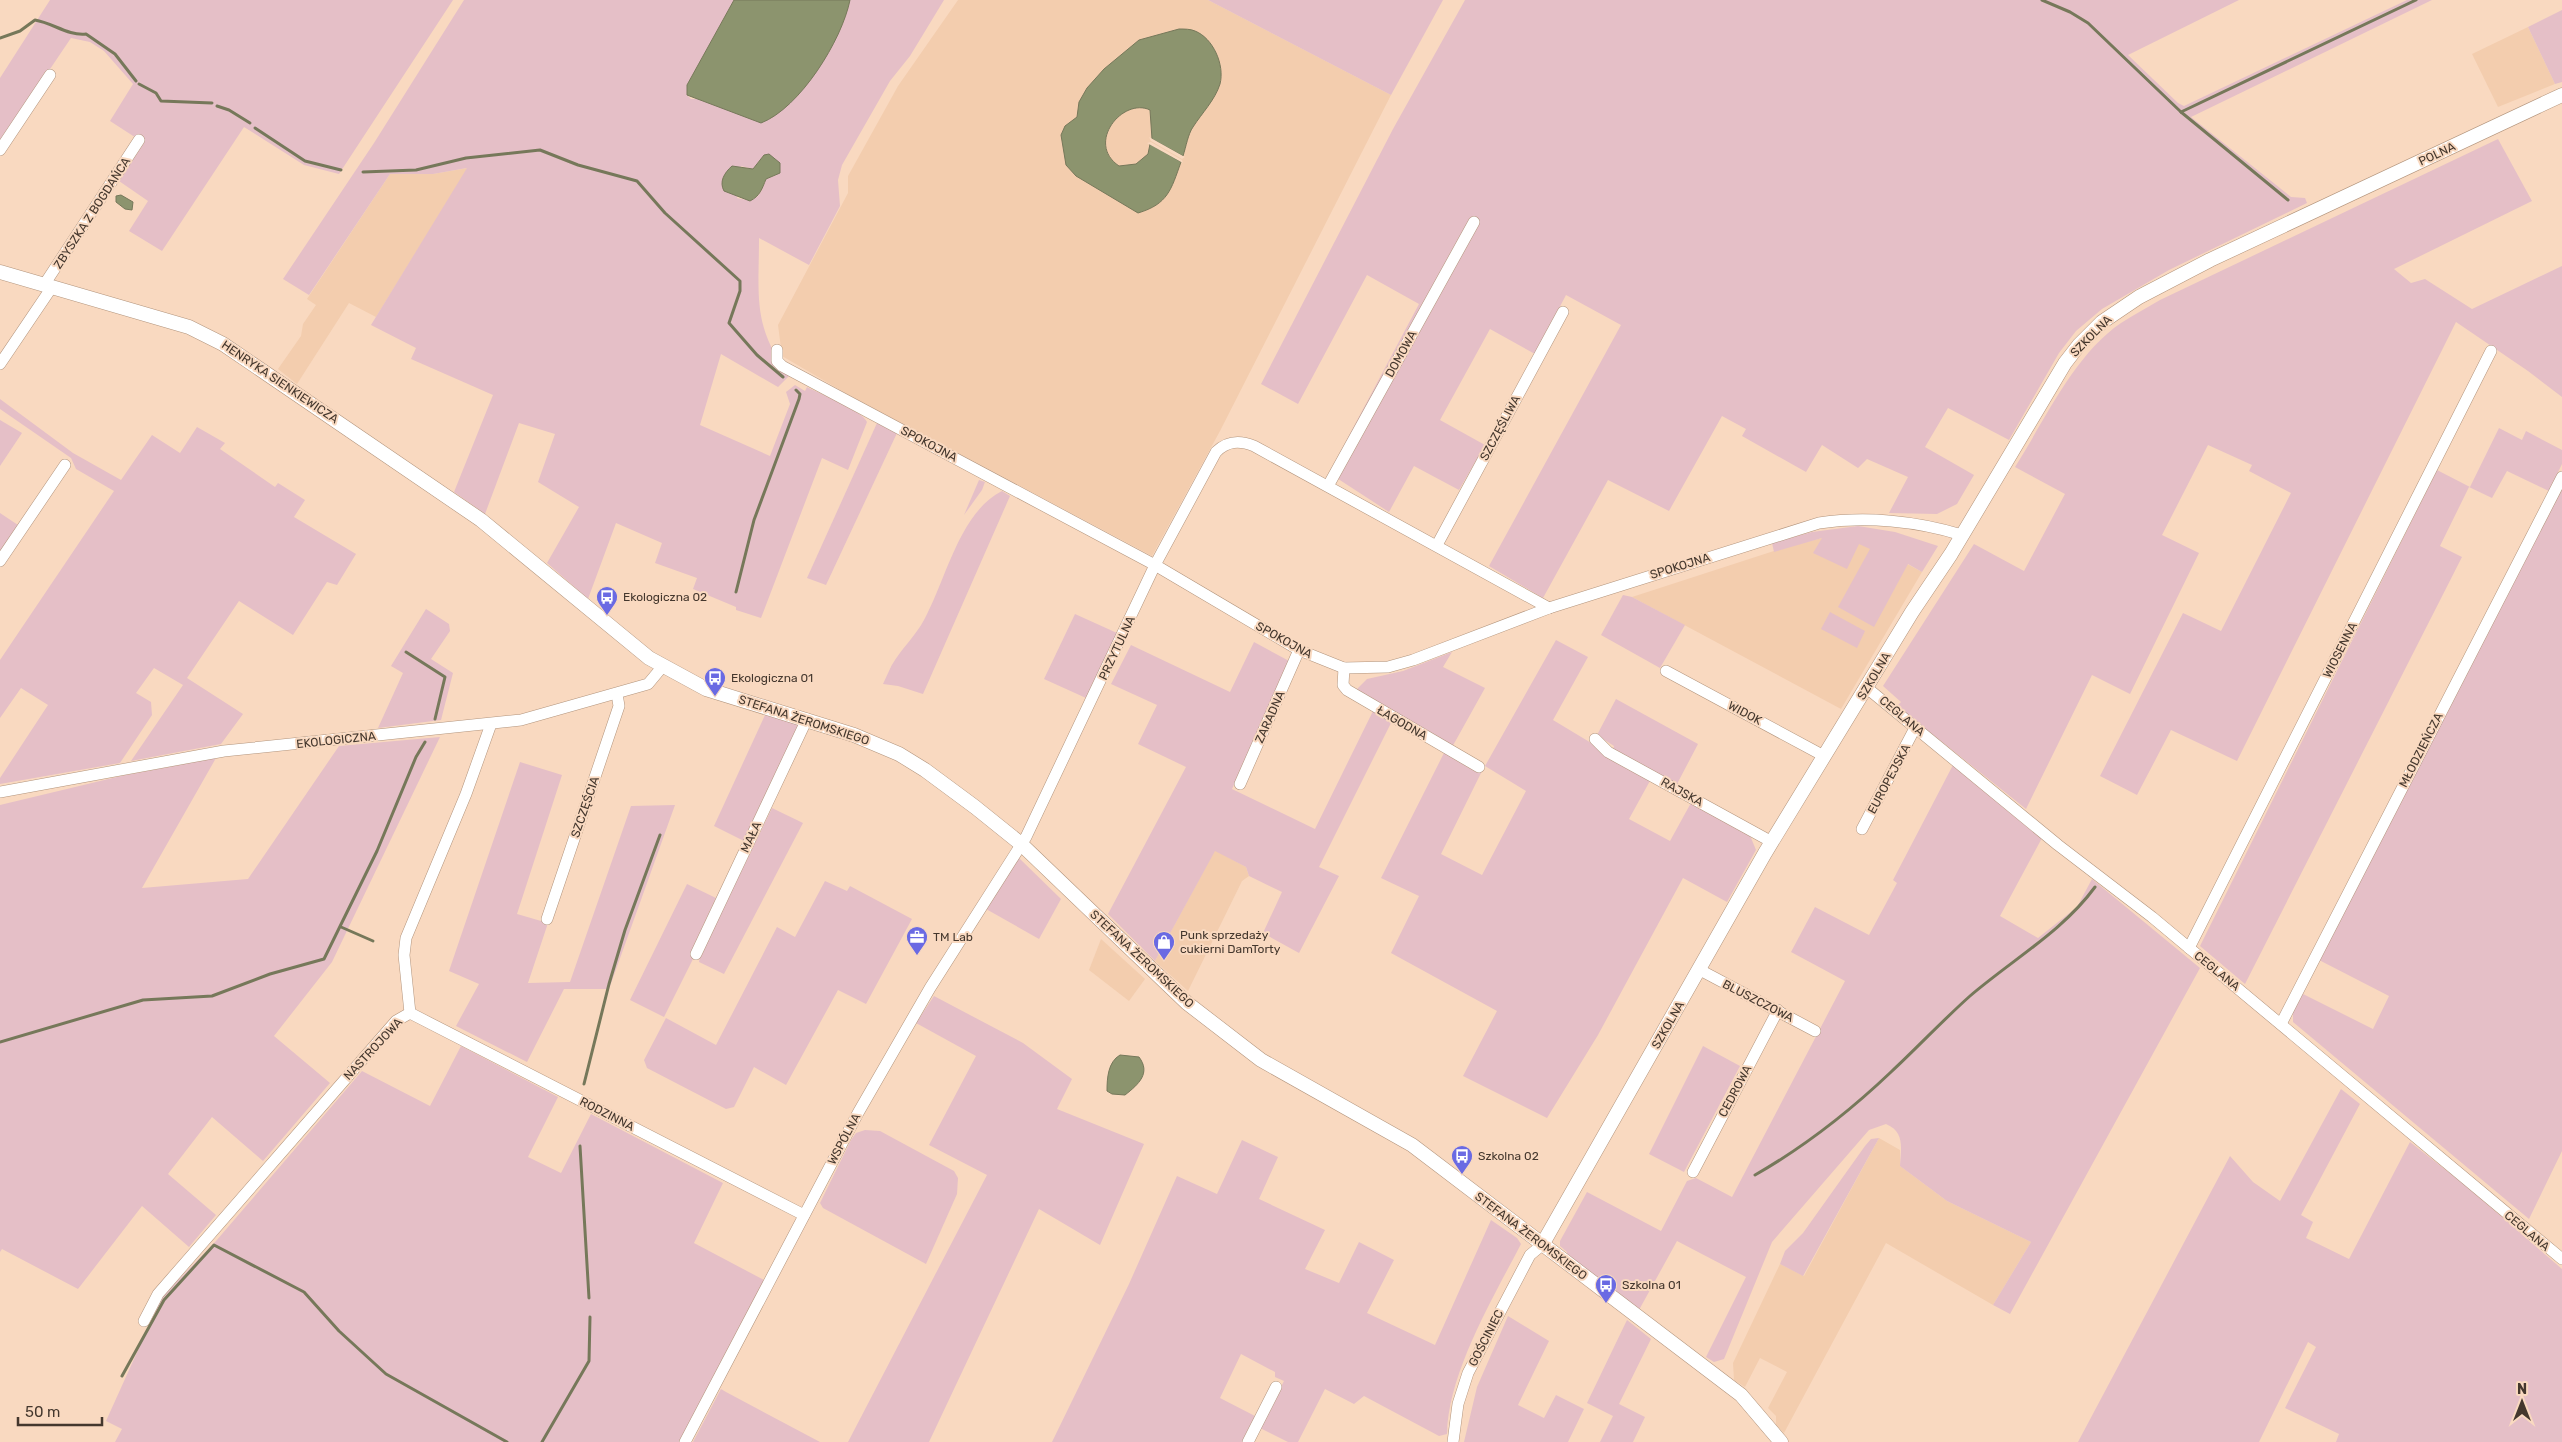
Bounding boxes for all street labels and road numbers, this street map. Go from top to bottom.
street label: POLNA [2416,139,2458,169]
street label: ZBYSZKA Z BOGDAŃCA [51,155,133,271]
street label: SZKOLNA [2067,312,2115,360]
street label: DOMOWA [1382,328,1420,380]
street label: HENRYKA SIENKIEWICZA [219,338,341,426]
street label: SZCZĘŚLIWA [1477,393,1523,463]
street label: SPOKOJNA [898,423,960,465]
street label: SPOKOJNA [1648,550,1712,582]
street label: PRZYTULNA [1096,614,1138,682]
street label: SPOKOJNA [1253,619,1315,661]
street label: WIOSENNA [2320,620,2360,680]
street label: SZKOLNA [1854,650,1894,702]
street label: ZARADNA [1252,689,1288,745]
street label: STEFANA ŻEROMSKIEGO [737,692,871,748]
street label: CEGLANA [1877,693,1927,739]
street label: WIDOK [1726,698,1765,728]
street label: ŁAGODNA [1374,703,1430,743]
street label: MŁODZIEŃCZA [2396,710,2446,790]
street label: EKOLOGICZNA [296,729,376,751]
street label: EUROPEJSKA [1865,742,1913,816]
street label: SZCZĘŚCIA [568,775,602,839]
street label: RAJSKA [1658,775,1706,809]
street label: MAŁA [738,819,764,855]
street label: STEFANA ŻEROMSKIEGO [1087,907,1197,1011]
street label: CEGLANA [2191,948,2243,994]
street label: BLUSZCZOWA [1720,977,1796,1025]
street label: SZKOLNA [1649,999,1687,1051]
street label: NASTROJOWA [341,1015,405,1083]
street label: CEDROWA [1716,1063,1754,1119]
street label: RODZINNA [577,1094,637,1134]
street label: WSPÓLNA [825,1111,863,1167]
street label: STEFANA ŻEROMSKIEGO [1472,1189,1590,1283]
street label: CEGLANA [2502,1208,2552,1254]
street label: GOŚCINIEC [1466,1307,1506,1369]

